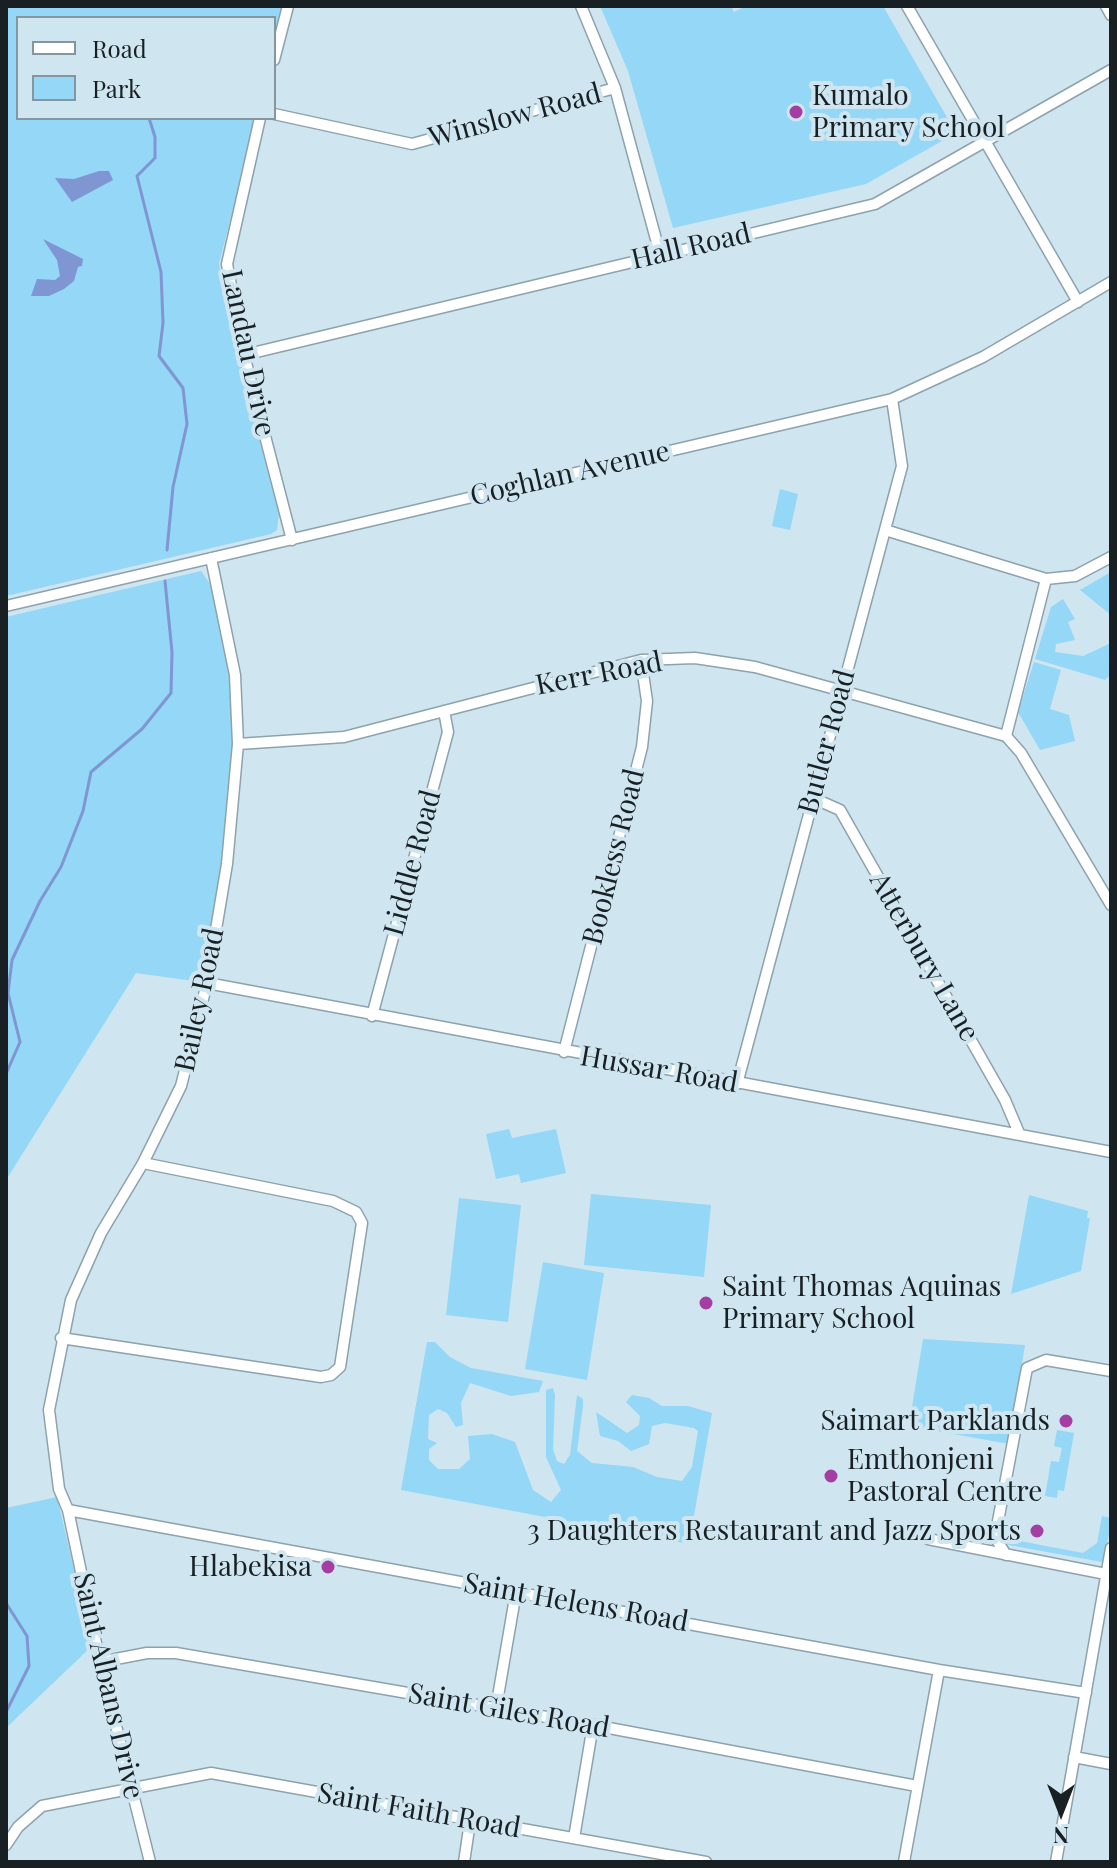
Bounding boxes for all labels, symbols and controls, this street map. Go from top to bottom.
legend [16,16,276,120]
text: Road [92,32,147,64]
text: Park [92,72,141,104]
street label: Winslow Road [425,77,605,155]
place label: Kumalo Primary School [812,79,1005,145]
marker: Kumalo Primary School [787,103,805,121]
street label: Hall Road [628,217,754,277]
street label: Landau Drive [214,267,282,439]
street label: Coghlan Avenue [467,435,673,513]
street label: Kerr Road [533,645,665,703]
street label: Butler Road [792,666,862,818]
street label: Bookless Road [576,766,652,948]
street label: Liddle Road [377,786,449,940]
street label: Atterbury Lane [862,867,986,1047]
street label: Bailey Road [168,925,232,1075]
street label: Hussar Road [578,1040,740,1100]
place label: Saint Thomas Aquinas Primary School [722,1270,1001,1336]
marker: Saint Thomas Aquinas Primary School [697,1294,715,1312]
place label: Saimart Parklands [821,1404,1050,1438]
marker: Saimart Parklands [1057,1412,1075,1430]
place label: Emthonjeni Pastoral Centre [847,1443,1042,1509]
marker: Emthonjeni Pastoral Centre [822,1467,840,1485]
place label: 3 Daughters Restaurant and Jazz Sports [527,1514,1021,1548]
marker: 3 Daughters Restaurant and Jazz Sports [1028,1522,1046,1540]
place label: Hlabekisa [189,1550,312,1584]
marker: Hlabekisa [319,1558,337,1576]
street label: Saint Helens Road [461,1567,691,1639]
street label: Saint Albans Drive [66,1570,150,1802]
street label: Saint Giles Road [406,1677,612,1745]
north arrow [1021,1772,1101,1852]
street label: Saint Faith Road [315,1777,523,1845]
text: N [1053,1821,1069,1851]

